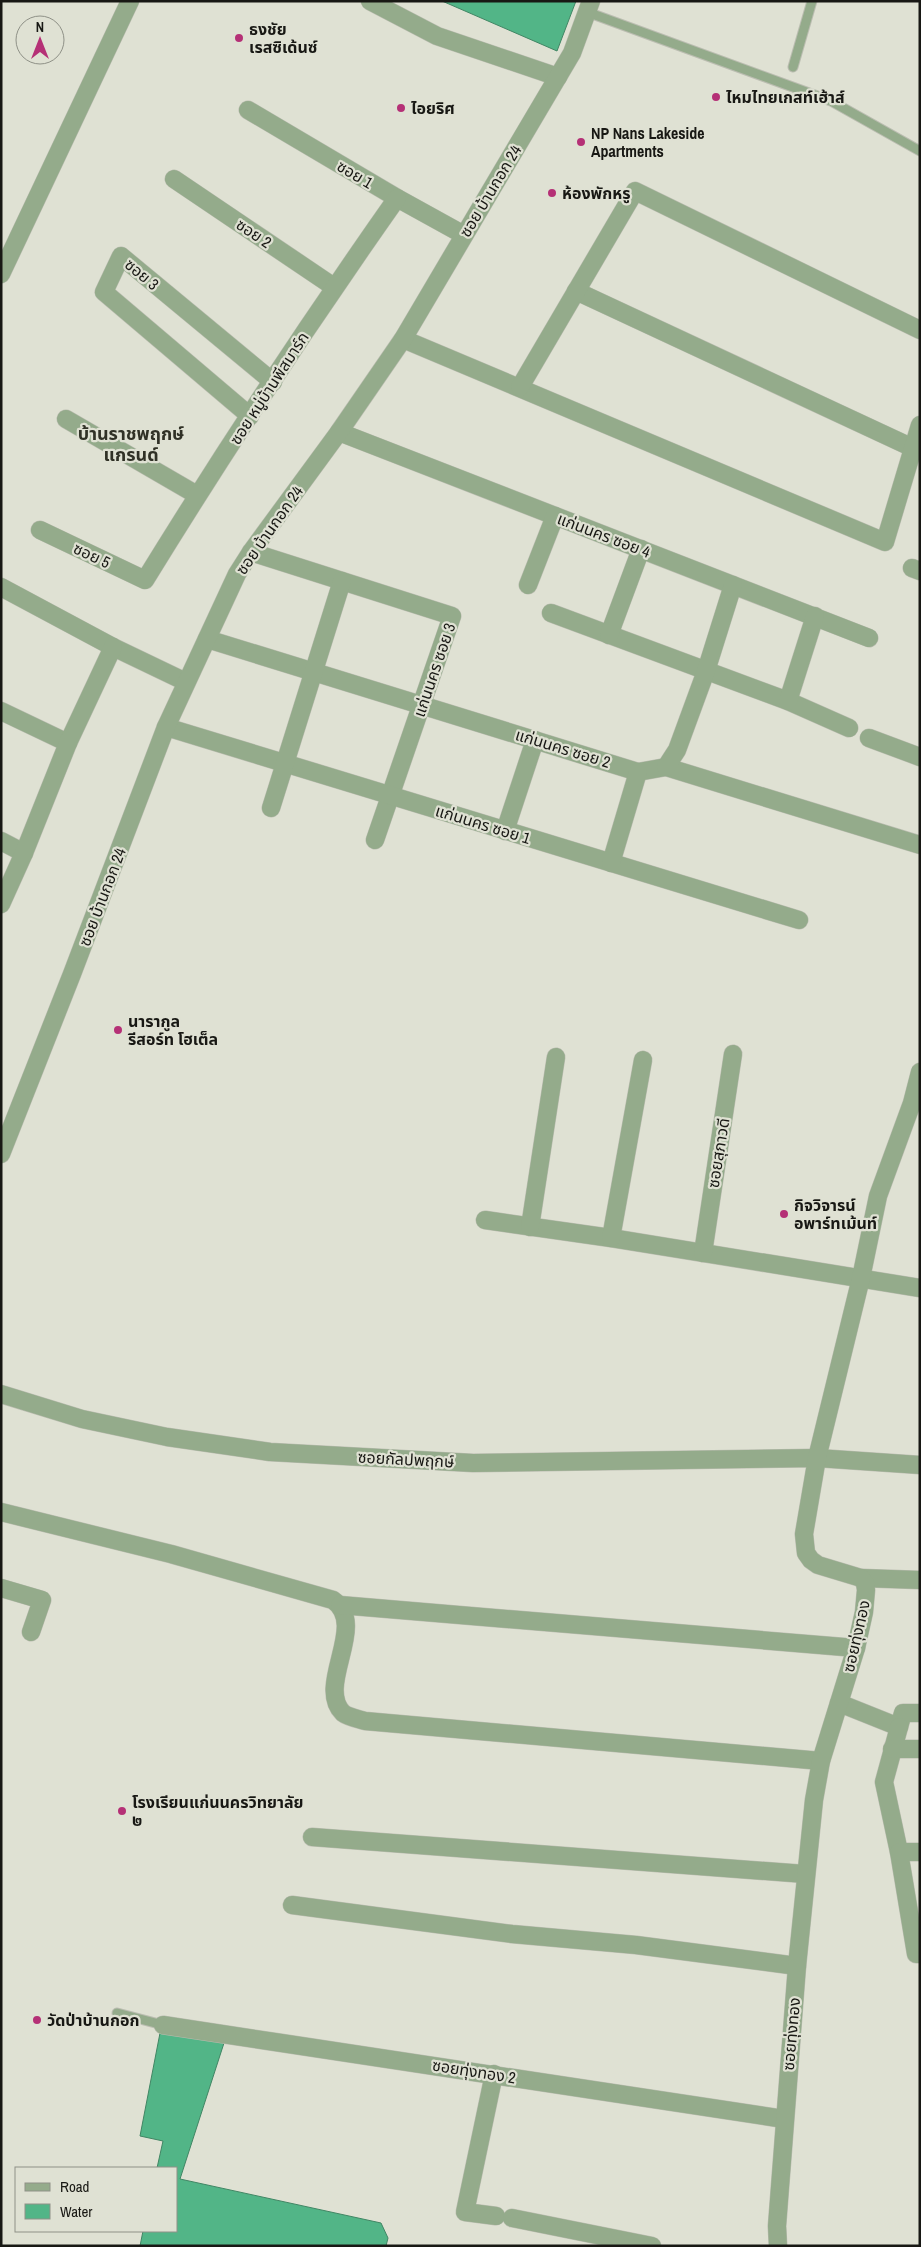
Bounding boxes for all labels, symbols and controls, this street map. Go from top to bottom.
north arrow [15,15,65,65]
text: N [36,18,44,36]
place label: ธงชัย เรสซิเด้นซ์ [249,18,318,58]
marker: ธงชัย เรสซิเด้นซ์ [233,32,245,44]
place label: ไหมไทยเกสท์เฮ้าส์ [726,86,845,108]
marker: ไหมไทยเกสท์เฮ้าส์ [710,91,722,103]
place label: ไอยริศ [411,97,455,119]
marker: ไอยริศ [395,102,407,114]
place label: NP Nans Lakeside Apartments [591,122,705,162]
marker: NP Nans Lakeside Apartments [575,136,587,148]
street label: ซอย บ้านกอก 24 [454,141,526,241]
street label: ซอย 1 [333,155,378,194]
place label: ห้องพักหรู [562,182,630,204]
marker: ห้องพักหรู [546,187,558,199]
street label: ซอย 2 [232,213,276,253]
street label: ซอย 3 [120,253,164,295]
street label: ซอย หมู่บ้านพีสมาร์ก [224,327,314,449]
district label: บ้านราชพฤกษ์ แกรนด์ [78,421,184,467]
street label: ซอย บ้านกอก 24 [230,481,308,579]
street label: แก่นนคร ซอย 4 [554,507,654,563]
street label: ซอย 5 [70,537,114,573]
street label: แก่นนคร ซอย 3 [408,620,460,720]
street label: แก่นนคร ซอย 2 [513,723,613,773]
street label: แก่นนคร ซอย 1 [433,799,534,849]
street label: ซอย บ้านกอก 24 [73,845,131,949]
place label: นารากูล รีสอร์ท โฮเต็ล [127,1010,218,1050]
marker: นารากูล รีสอร์ท โฮเต็ล [112,1024,124,1036]
street label: ซอยสุภาวดี [702,1116,734,1190]
place label: กิจวิจารน์ อพาร์ทเม้นท์ [794,1194,877,1234]
marker: กิจวิจารน์ อพาร์ทเม้นท์ [778,1208,790,1220]
street label: ซอยกัลปพฤกษ์ [357,1445,455,1473]
street label: ซอยทุ่งทอง [837,1598,875,1674]
place label: โรงเรียนแก่นนครวิทยาลัย ๒ [132,1791,303,1831]
marker: โรงเรียนแก่นนครวิทยาลัย ๒ [116,1805,128,1817]
street label: ซอยทุ่งทอง [777,1996,805,2072]
place label: วัดป่าบ้านกอก [47,2009,139,2031]
marker: วัดป่าบ้านกอก [31,2014,43,2026]
street label: ซอยทุ่งทอง 2 [431,2054,517,2088]
legend [15,2167,178,2232]
text: Road [60,2176,89,2197]
text: Water [60,2201,92,2222]

